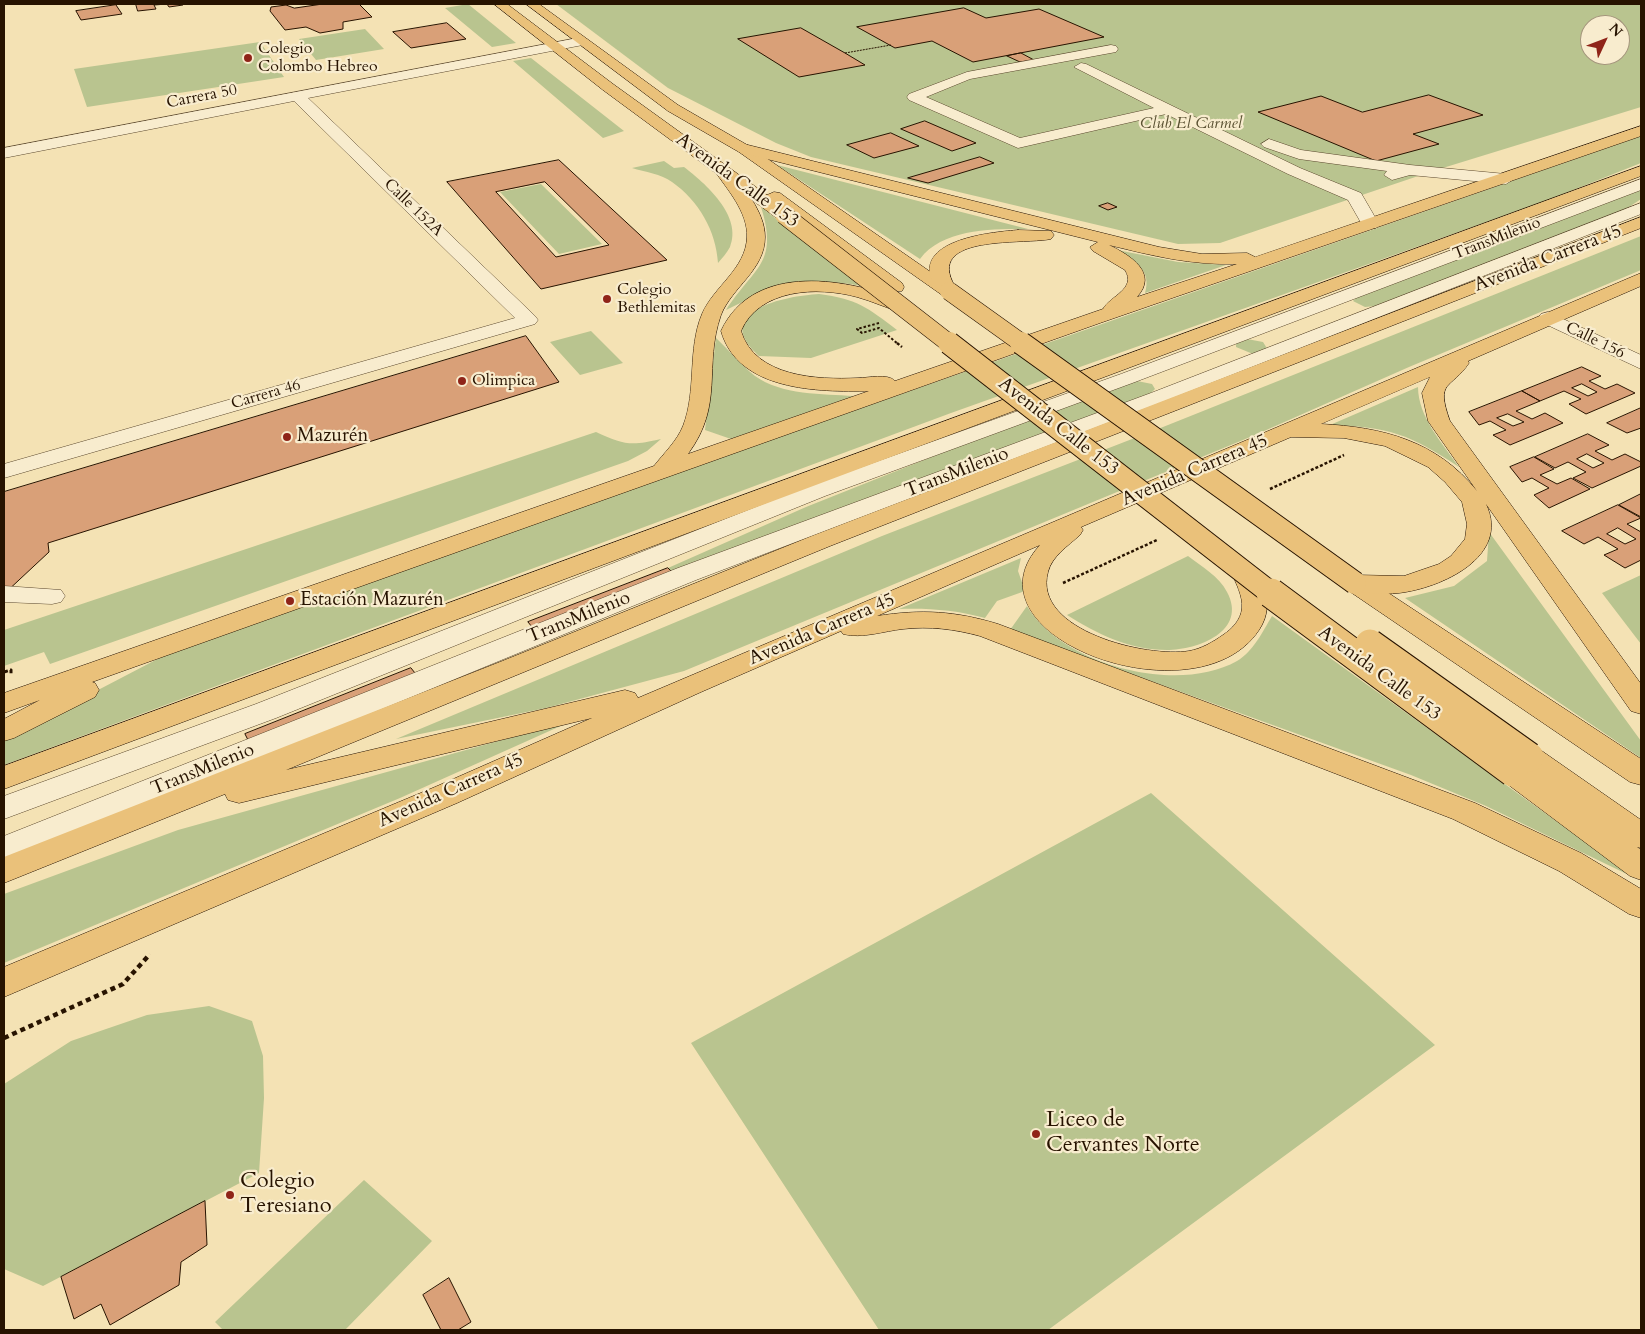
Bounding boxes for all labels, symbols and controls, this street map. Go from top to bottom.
north arrow [1580,15,1630,65]
text: N [1605,19,1627,41]
place label: Colegio Colombo Hebreo [258,39,378,77]
marker: Colegio Colombo Hebreo [242,52,254,64]
street label: Carrera 50 [165,81,239,113]
park label: Club El Carmel [1140,114,1242,134]
street label: Avenida Calle 153 [671,129,803,233]
street label: Calle 152A [379,175,447,241]
street label: TransMilenio [1451,214,1543,264]
street label: Avenida Carrera 45 [1471,220,1625,298]
place label: Colegio Bethlemitas [617,280,696,318]
marker: Colegio Bethlemitas [601,293,613,305]
street label: Calle 156 [1562,318,1628,364]
place label: Olimpica [472,371,535,391]
street label: Avenida Calle 153 [993,373,1123,481]
marker: Olimpica [456,375,468,387]
street label: Carrera 46 [229,376,303,414]
place label: Mazurén [297,426,368,448]
street label: Avenida Carrera 45 [1119,430,1271,512]
marker: Mazurén [281,431,293,443]
street label: TransMilenio [902,443,1012,503]
street label: TransMilenio [524,587,634,649]
street label: Avenida Carrera 45 [746,589,898,671]
place label: Estación Mazurén [300,590,444,612]
marker: Estación Mazurén [284,595,296,607]
street label: Avenida Calle 153 [1313,622,1445,726]
street label: TransMilenio [148,739,258,801]
street label: Avenida Carrera 45 [375,749,527,833]
place label: Liceo de Cervantes Norte [1046,1108,1200,1160]
marker: Liceo de Cervantes Norte [1030,1128,1042,1140]
place label: Colegio Teresiano [240,1169,332,1220]
marker: Colegio Teresiano [224,1189,236,1201]

